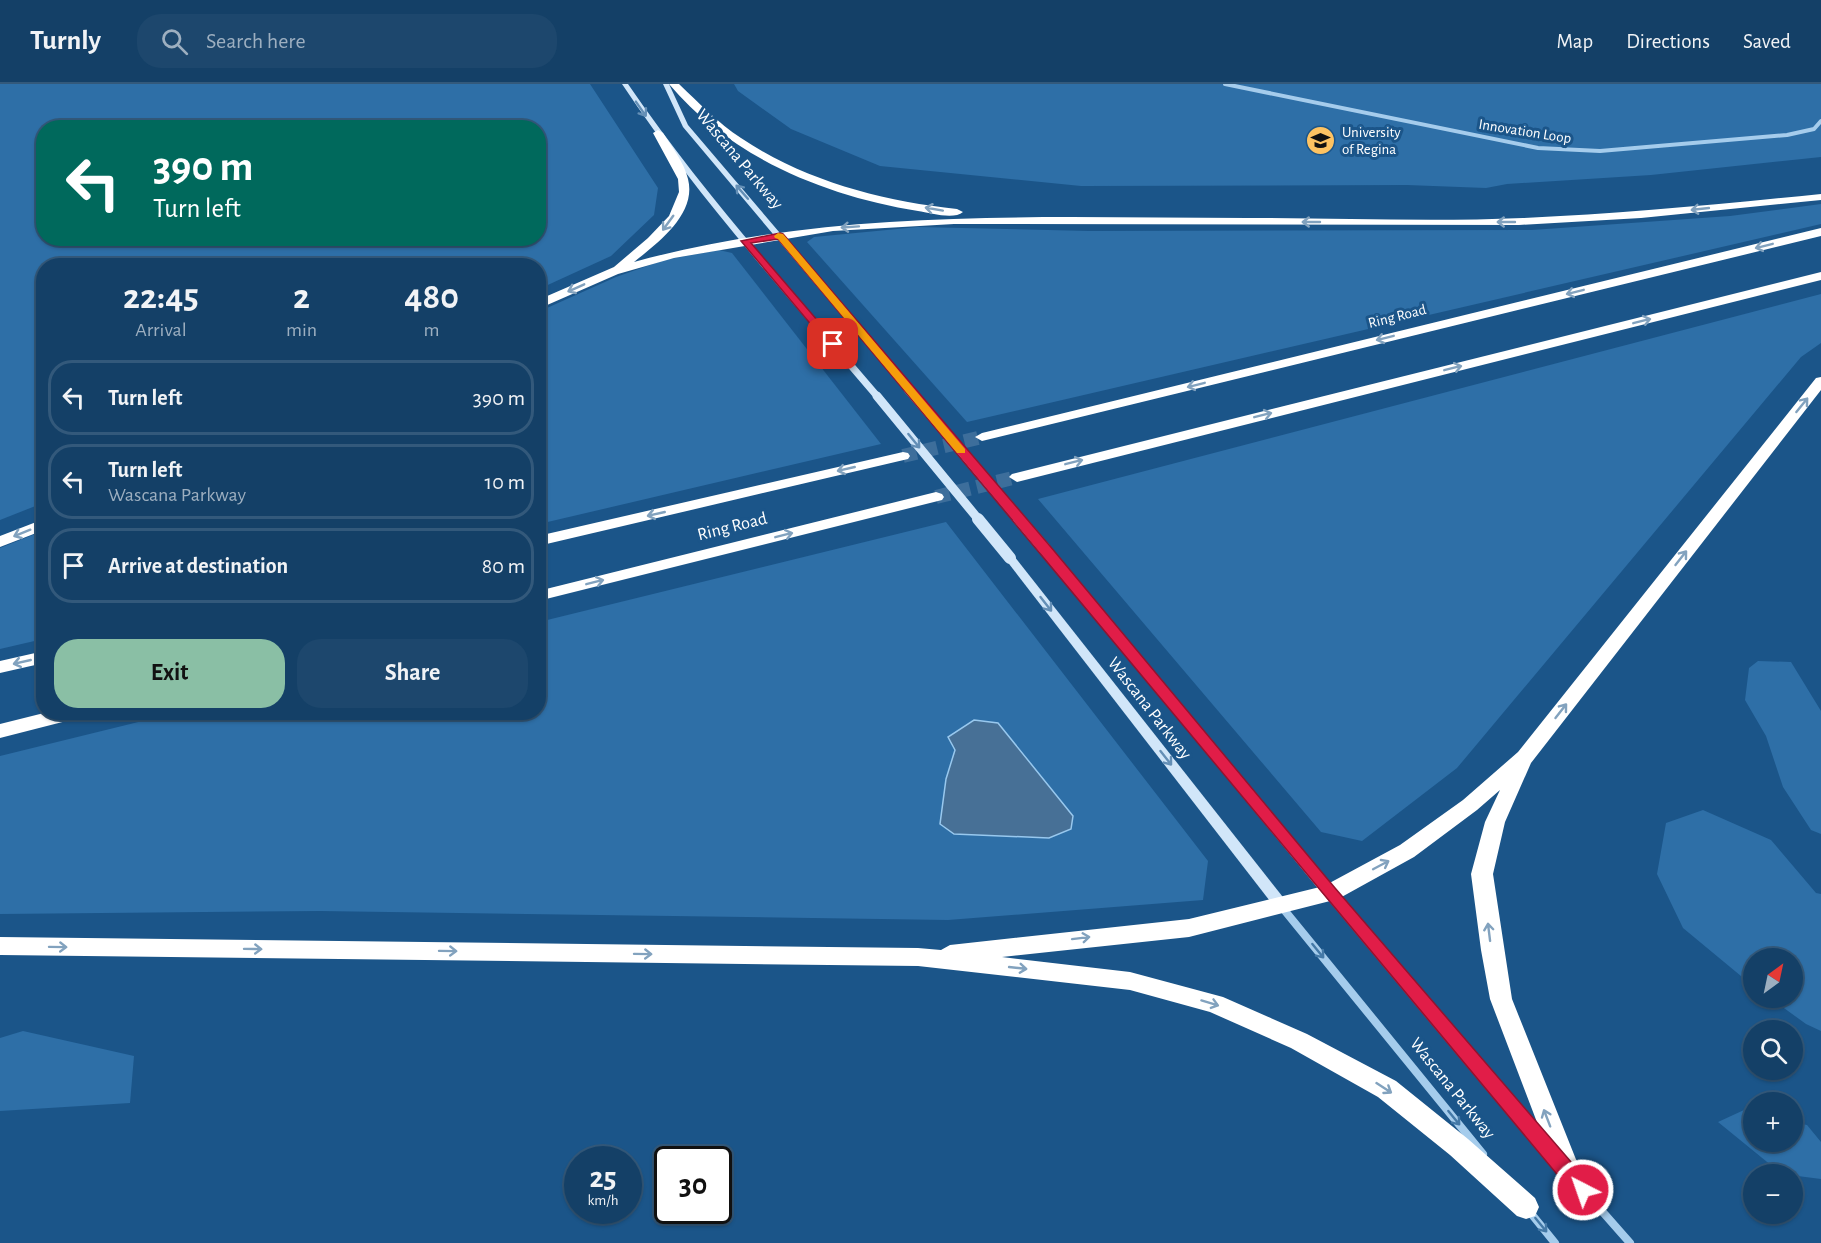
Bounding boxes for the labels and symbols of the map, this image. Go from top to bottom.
one-way arrow [635,100,647,116]
street label: Wascana Parkway [692,106,786,213]
street label: Innovation Loop [1478,117,1572,146]
school or university icon: University of Regina [1305,125,1337,157]
place label: University of Regina [1342,125,1401,157]
one-way arrow [735,184,749,199]
one-way arrow [925,203,944,214]
one-way arrow [1691,204,1711,215]
one-way arrow [662,215,675,231]
one-way arrow [1301,216,1321,228]
one-way arrow [1496,216,1516,228]
one-way arrow [840,222,860,233]
one-way arrow [1755,240,1774,252]
one-way arrow [568,283,586,294]
one-way arrow [1566,287,1585,299]
street label: Ring Road [1367,302,1428,331]
one-way arrow [1632,315,1651,327]
pin [807,318,858,369]
one-way arrow [1376,333,1395,345]
one-way arrow [1443,362,1462,374]
one-way arrow [1187,379,1206,391]
one-way arrow [1795,397,1808,413]
one-way arrow [1254,409,1273,421]
one-way arrow [907,433,921,448]
one-way arrow [1064,456,1083,468]
one-way arrow [837,464,856,475]
one-way arrow [647,508,666,520]
street label: Ring Road [696,510,769,544]
one-way arrow [13,528,31,539]
one-way arrow [775,528,794,540]
one-way arrow [1674,550,1687,566]
one-way arrow [585,575,604,587]
one-way arrow [1040,596,1053,612]
street label: Wascana Parkway [1104,654,1195,763]
one-way arrow [13,657,32,669]
one-way arrow [1554,704,1567,720]
one-way arrow [1159,750,1172,766]
one-way arrow [1372,859,1389,871]
one-way arrow [1484,923,1495,943]
one-way arrow [1070,933,1090,944]
one-way arrow [48,941,68,952]
one-way arrow [243,943,263,955]
one-way arrow [1311,943,1324,959]
one-way arrow [438,946,458,957]
one-way arrow [633,948,653,960]
north arrow [1743,948,1803,1008]
one-way arrow [1008,963,1028,974]
one-way arrow [1200,998,1219,1009]
street label: Wascana Parkway [1406,1035,1499,1143]
one-way arrow [1375,1083,1392,1095]
one-way arrow [1540,1109,1551,1128]
one-way arrow [1447,1110,1461,1125]
speed limit sign: 30 [654,1146,732,1224]
position arrow [1551,1158,1615,1222]
one-way arrow [1534,1217,1547,1233]

